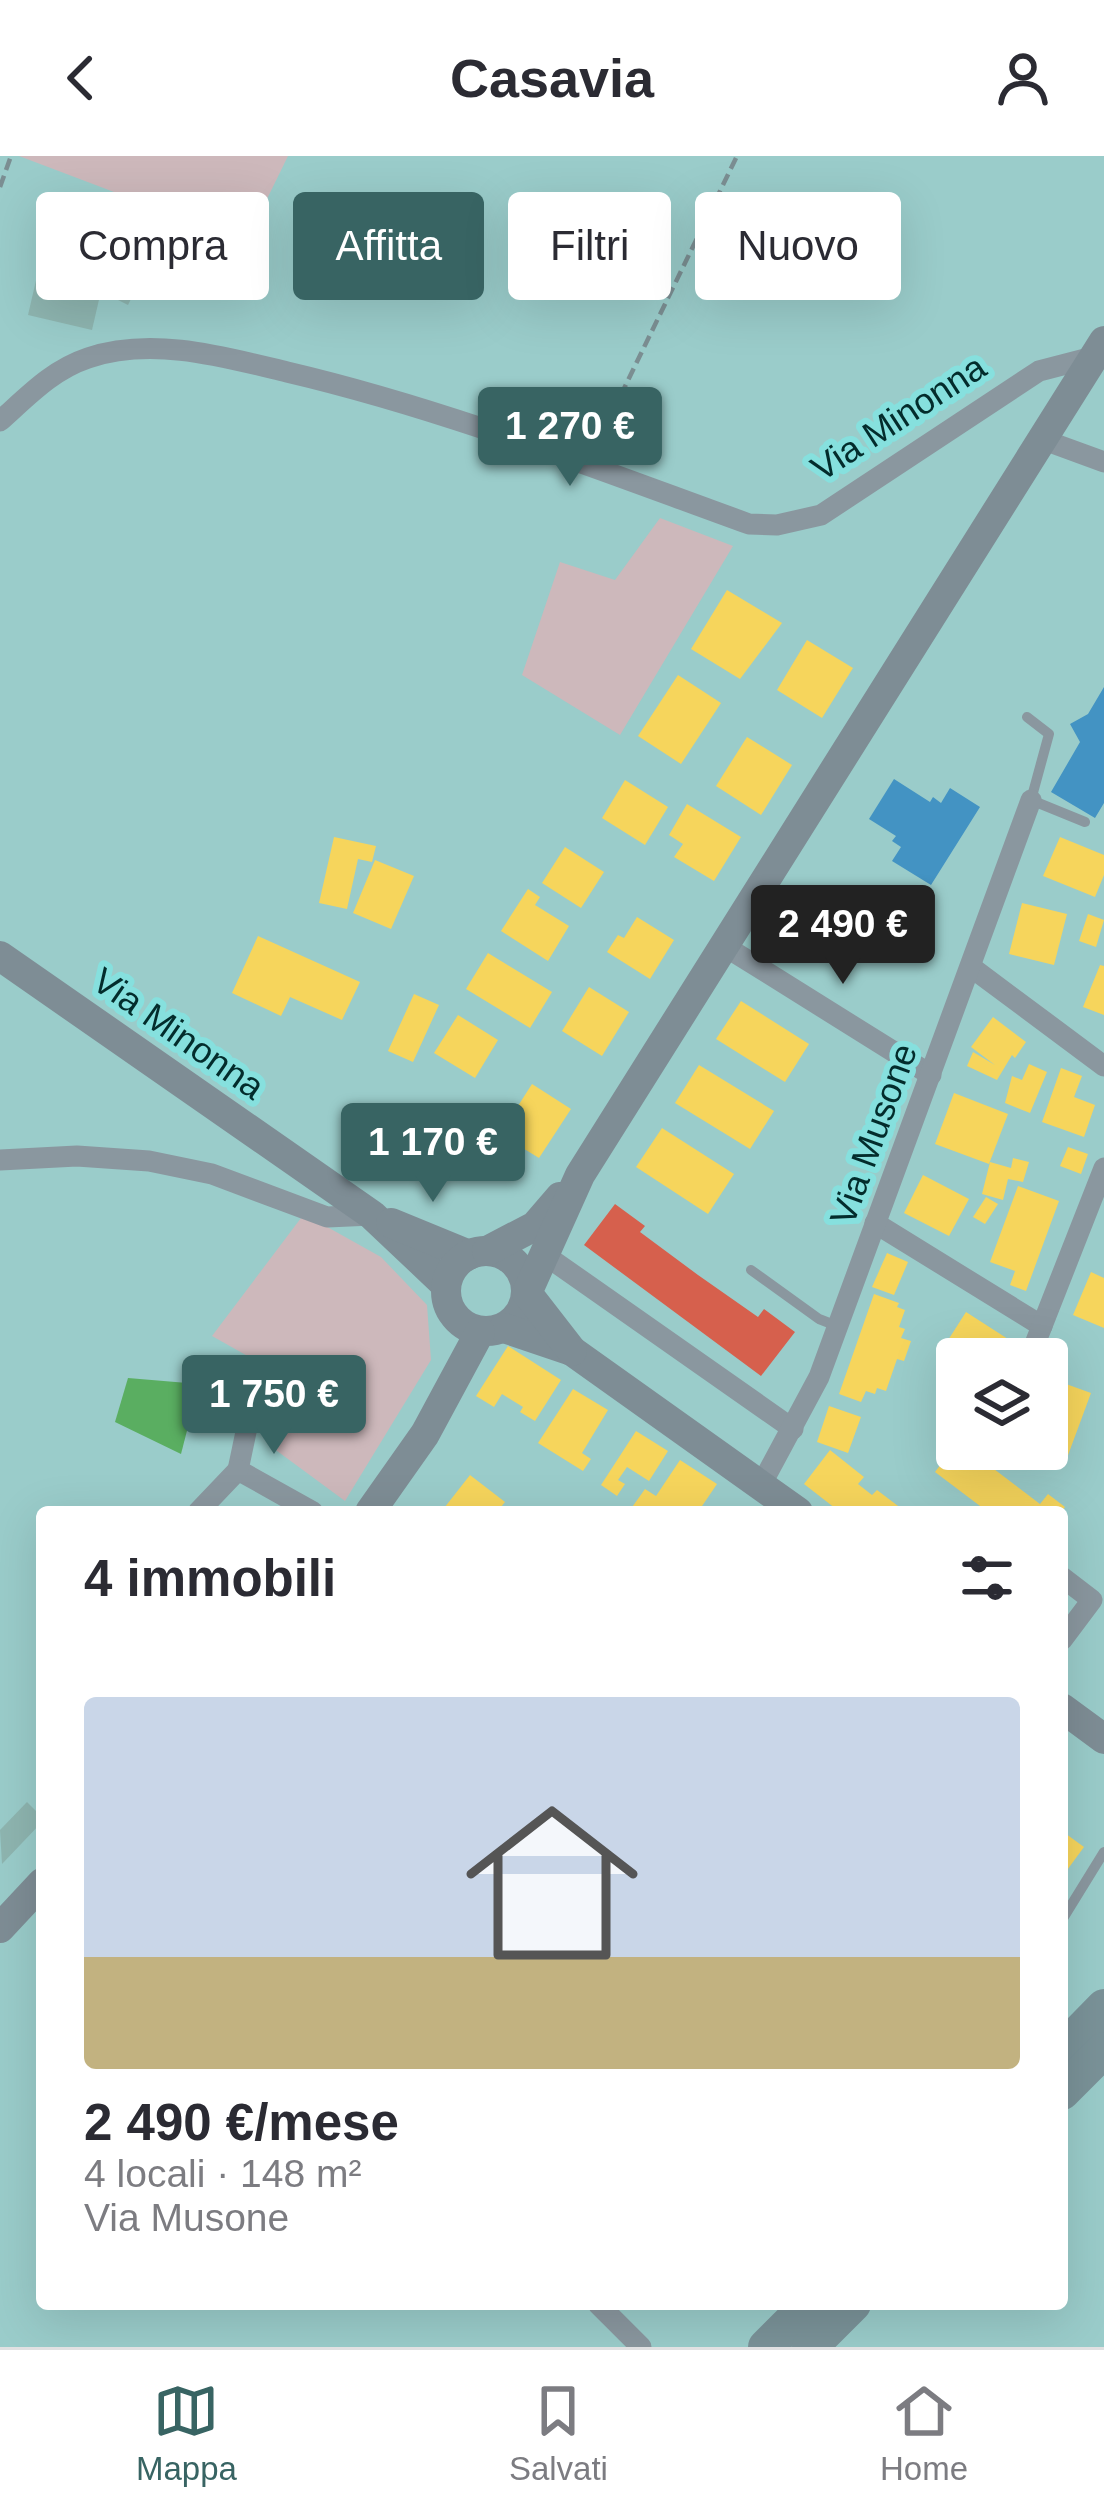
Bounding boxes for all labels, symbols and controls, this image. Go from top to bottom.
icon: back [48,45,114,111]
icon: person [990,45,1056,111]
text: Casavia [450,48,654,108]
chip: Compra [36,192,269,300]
chip: Affitta [293,192,484,300]
chip: Filtri [508,192,671,300]
chip: Nuovo [695,192,901,300]
street label: Via Minonna [803,345,994,489]
pin: 1 270 € [459,387,681,489]
text: 1 270 € [505,404,635,447]
pin: 2 490 € [732,885,954,987]
text: 2 490 € [778,902,908,945]
street label: Via Minonna [85,959,273,1108]
street label: Via Musone [822,1038,925,1230]
pin: 1 170 € [322,1103,544,1205]
text: 1 170 € [368,1120,498,1163]
map controls [936,1338,1068,1470]
button: layers [936,1338,1068,1470]
pin: 1 750 € [163,1355,385,1457]
text: 1 750 € [209,1372,339,1415]
icon: filters [954,1545,1020,1611]
text: 4 immobili [84,1550,336,1607]
icon: home [444,1775,660,1991]
text: 2 490 €/mese [84,2094,399,2151]
text: 4 locali · 148 m² [84,2152,361,2195]
text: Via Musone [84,2196,289,2239]
tab: Mappa [136,2378,237,2488]
tab: Salvati [509,2378,608,2488]
tab: Home [880,2378,968,2488]

